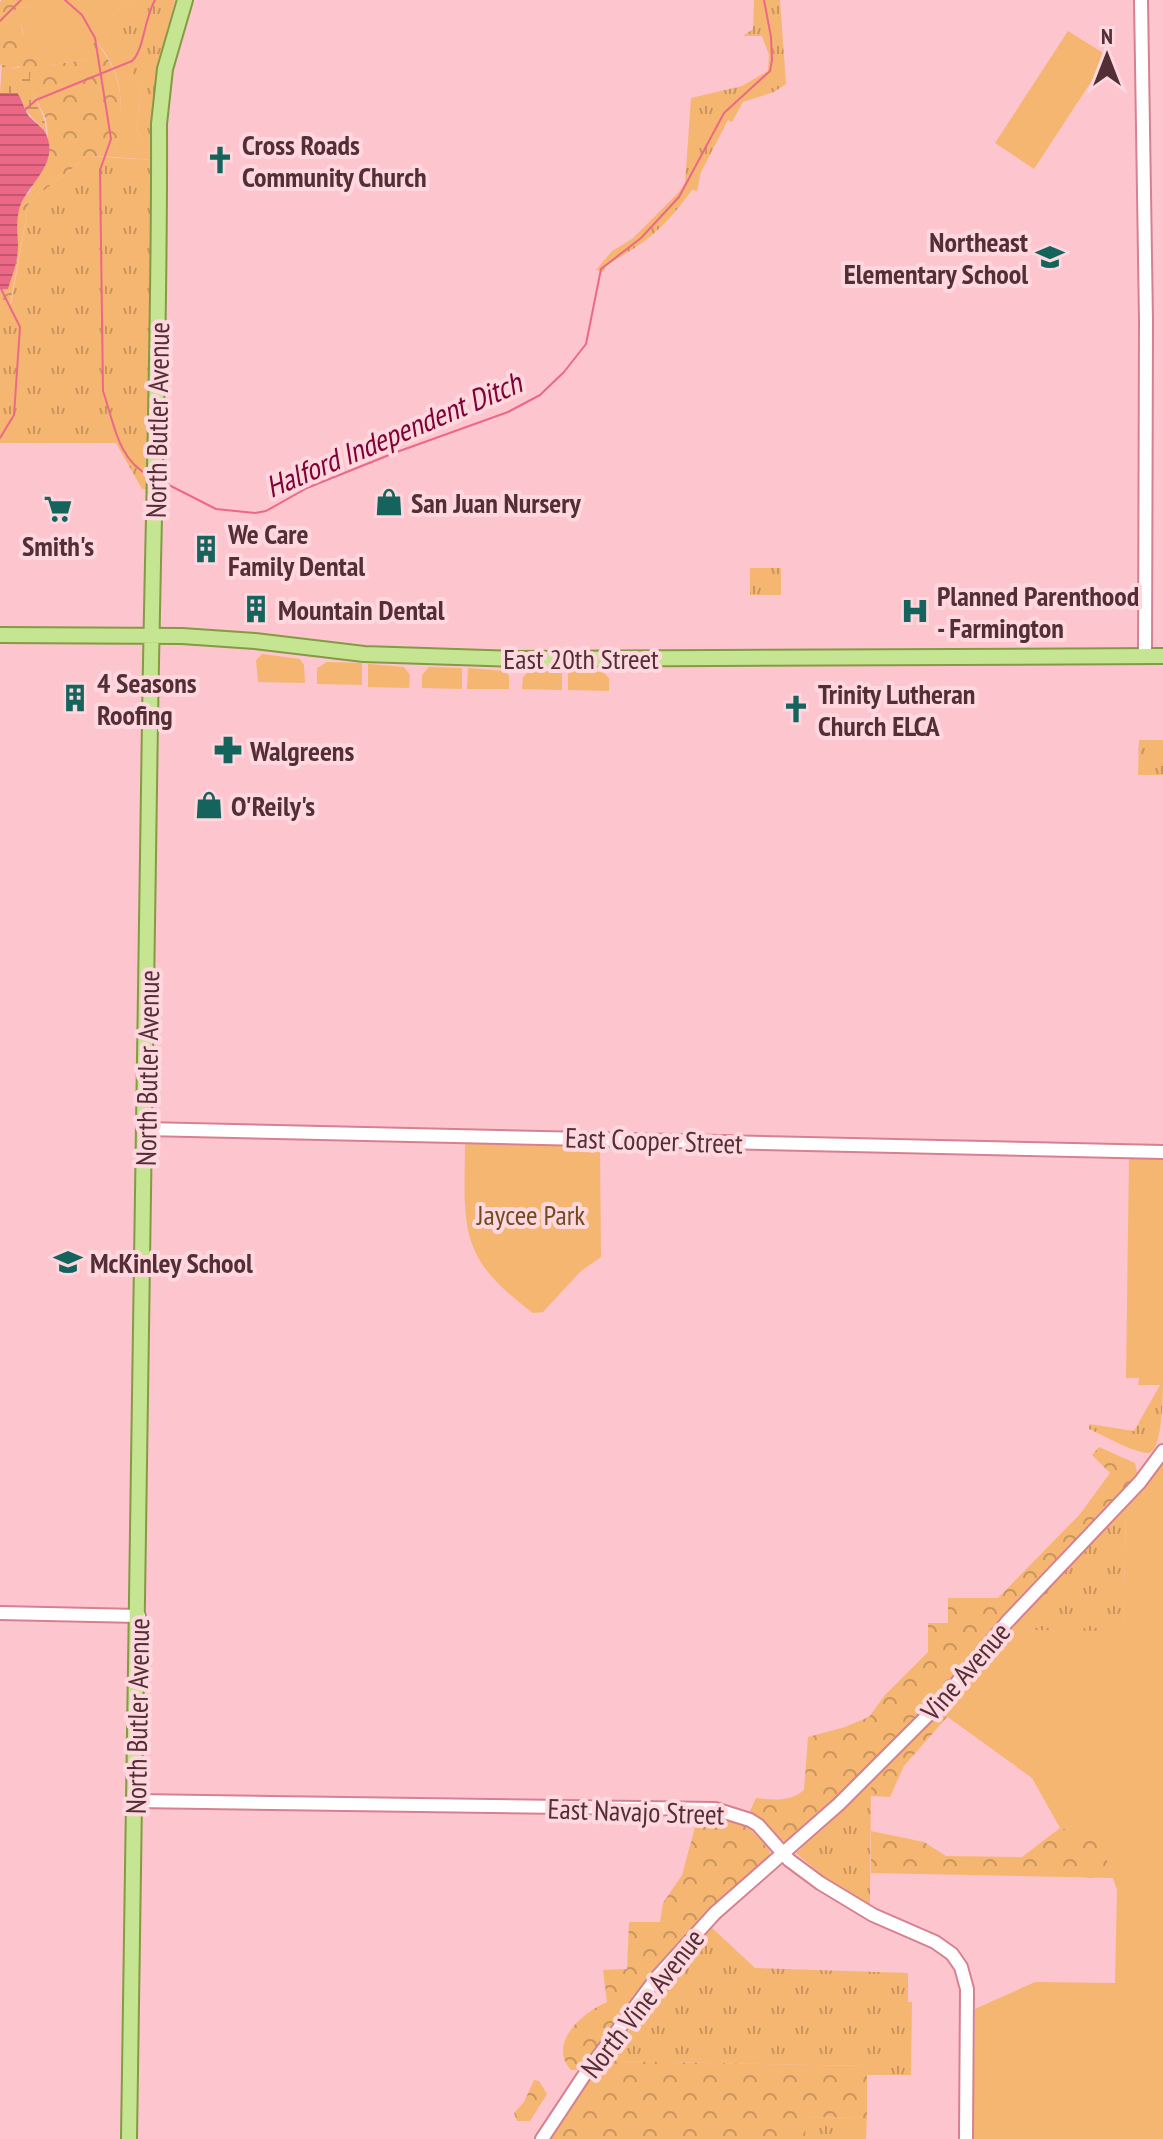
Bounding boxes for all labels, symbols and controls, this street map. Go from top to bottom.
north arrow [1067,16,1147,96]
text: N [1101,22,1113,50]
place label: Cross Roads Community Church [242,126,427,195]
church icon: Cross Roads Community Church [205,145,235,175]
place label: Northeast Elementary School [844,223,1028,292]
school or university icon: Northeast Elementary School [1035,242,1065,272]
street label: North Butler Avenue [137,322,177,518]
water label: Halford Independent Ditch [259,362,529,506]
place label: San Juan Nursery [411,484,581,521]
shop icon: San Juan Nursery [374,487,404,517]
supermarket icon: Smith's [43,494,73,524]
place label: We Care Family Dental [227,515,365,584]
place label: Smith's [22,527,94,564]
building icon: We Care Family Dental [191,534,221,564]
place label: Planned Parenthood - Farmington [937,577,1139,646]
place label: Mountain Dental [278,591,445,628]
building icon: Mountain Dental [241,594,271,624]
hospital icon: Planned Parenthood - Farmington [900,596,930,626]
street label: East 20th Street [503,640,659,677]
place label: 4 Seasons Roofing [97,664,197,733]
place label: Trinity Lutheran Church ELCA [818,675,975,744]
building icon: 4 Seasons Roofing [60,683,90,713]
church icon: Trinity Lutheran Church ELCA [781,694,811,724]
place label: Walgreens [249,732,354,769]
pharmacy icon: Walgreens [213,735,243,765]
place label: O'Reily's [231,787,315,824]
shop icon: O'Reily's [194,790,224,820]
street label: North Butler Avenue [127,970,167,1166]
street label: East Cooper Street [564,1118,744,1162]
park label: Jaycee Park [476,1196,585,1233]
place label: McKinley School [90,1244,253,1281]
school or university icon: McKinley School [53,1247,83,1277]
street label: Vine Avenue [911,1614,1018,1729]
street label: North Butler Avenue [117,1618,157,1814]
street label: East Navajo Street [547,1789,725,1833]
street label: North Vine Avenue [572,1921,712,2085]

